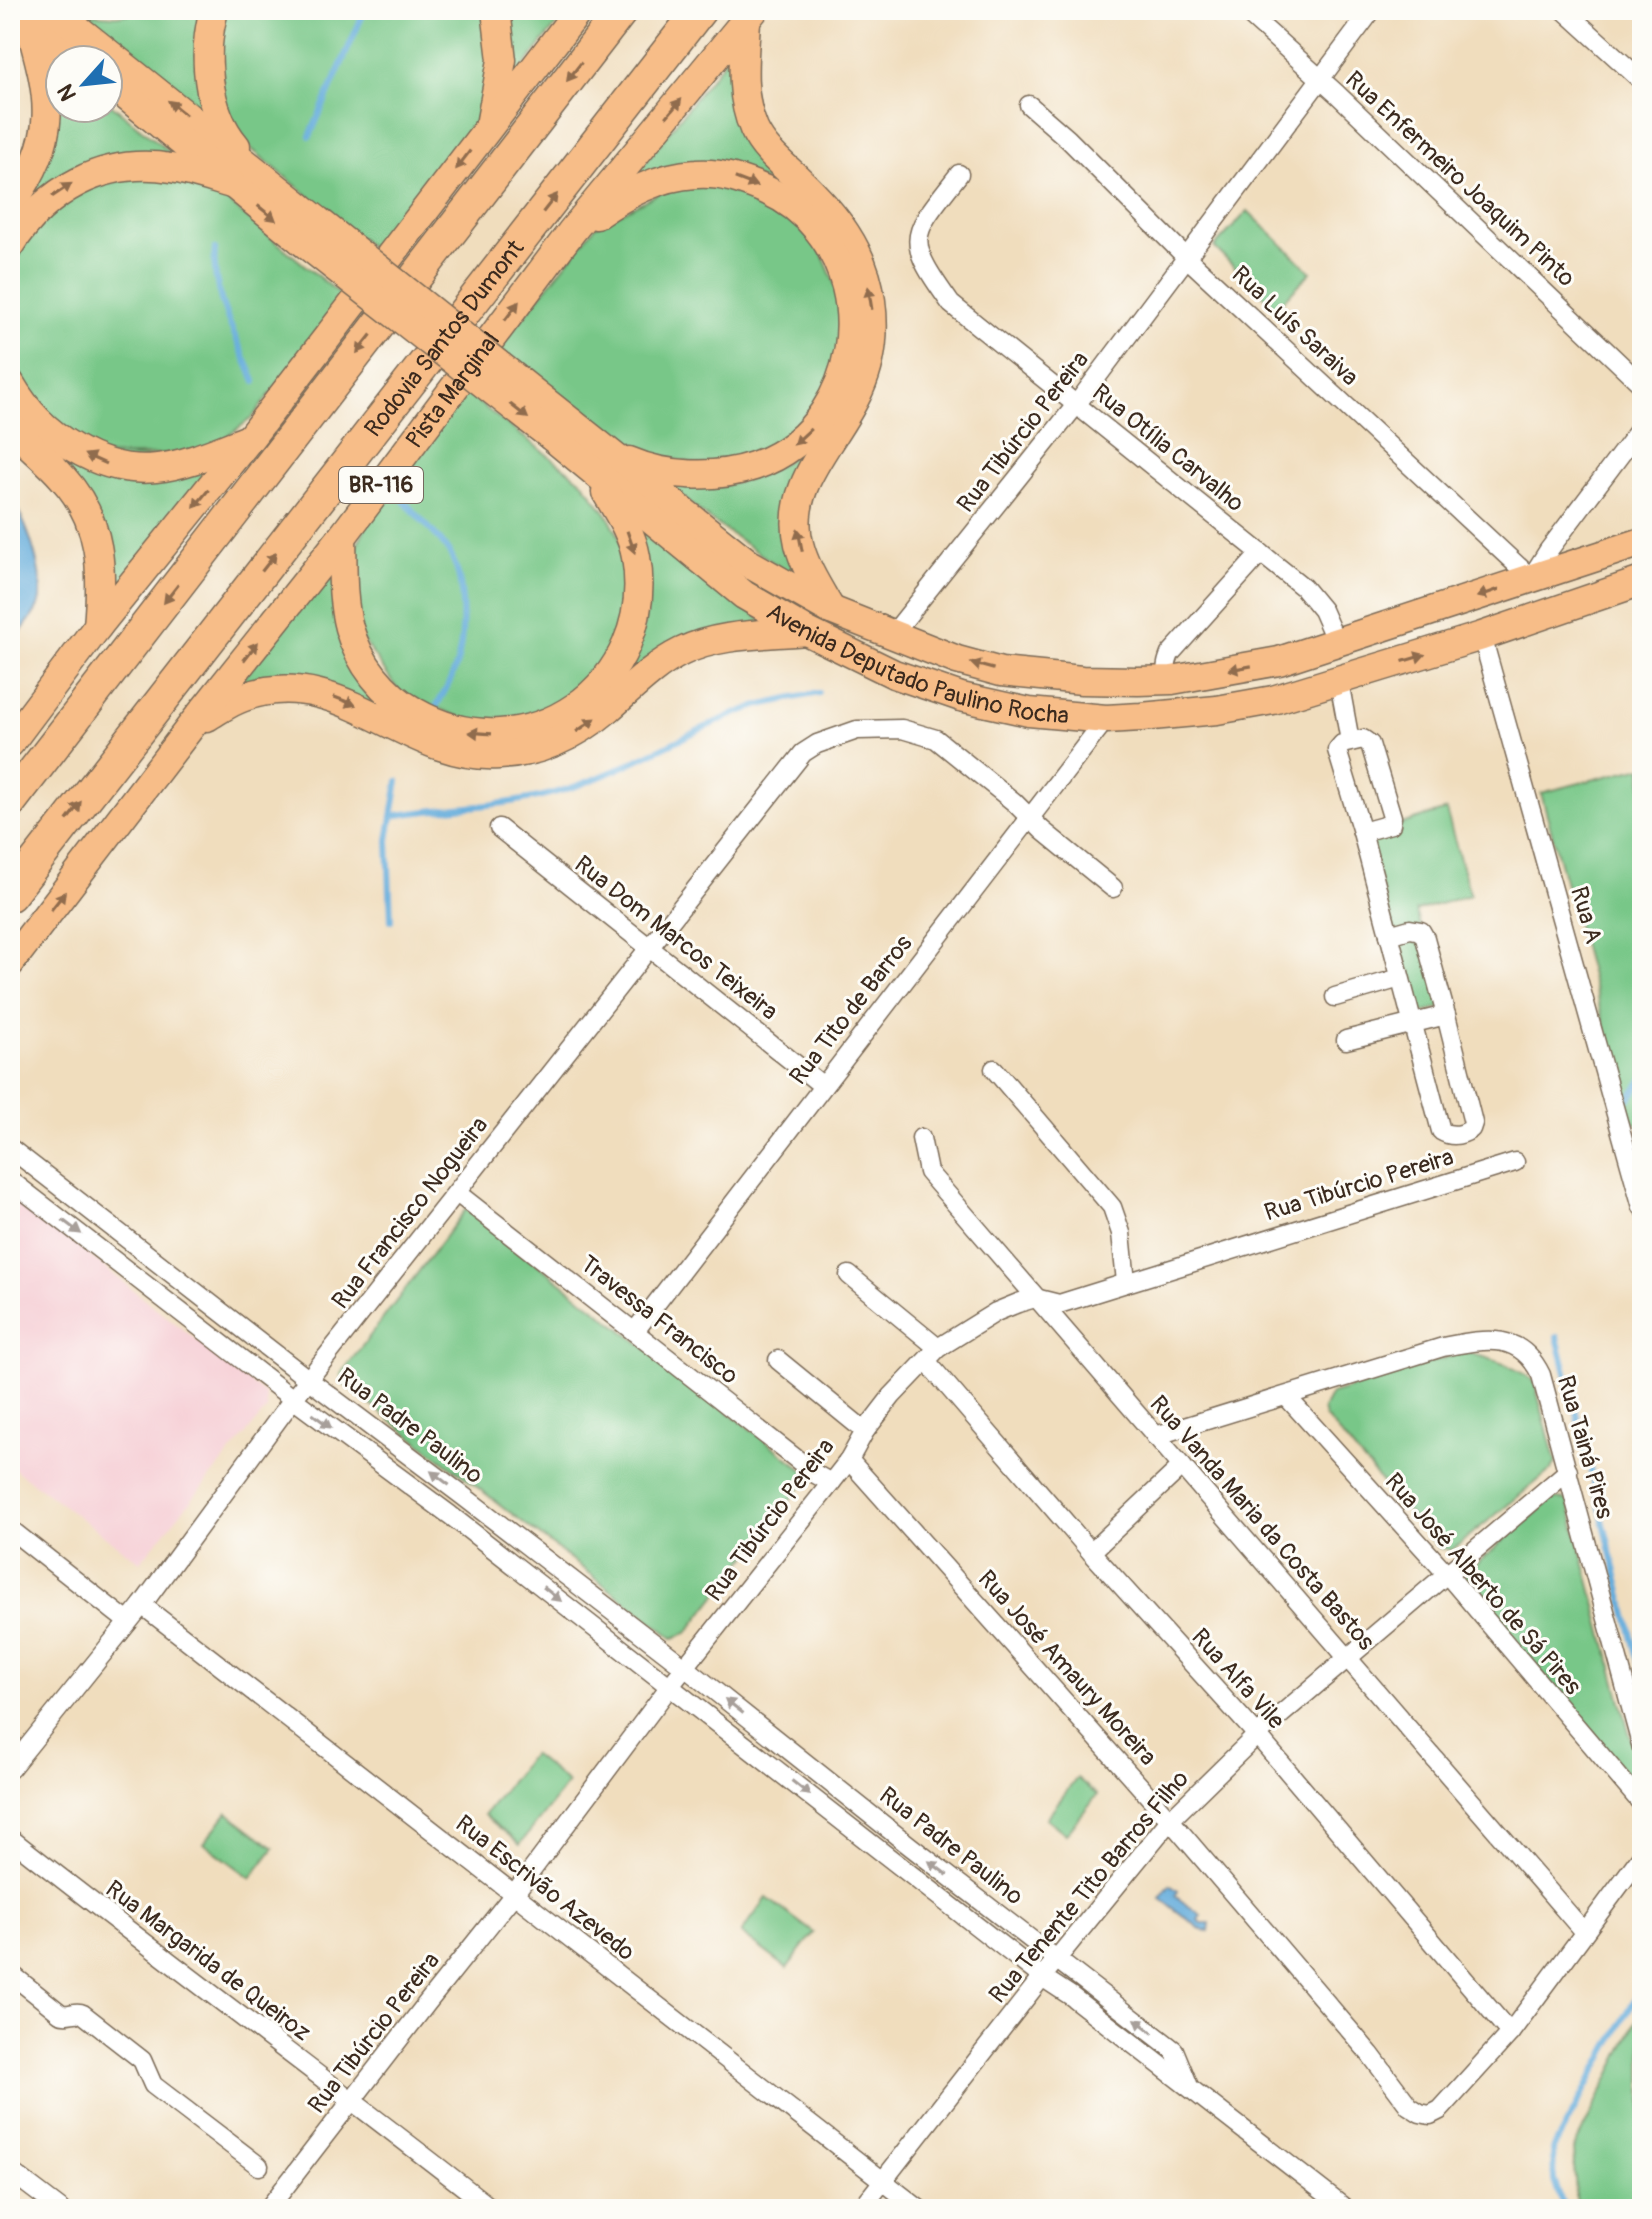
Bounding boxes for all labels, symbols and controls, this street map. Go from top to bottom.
north arrow [44,44,124,124]
one-way arrow [567,62,583,82]
street label: Rua Enfermeiro Joaquim Pinto [1339,65,1581,293]
text: N [51,80,83,106]
one-way arrow [665,98,682,118]
one-way arrow [167,100,187,117]
one-way arrow [455,150,471,170]
one-way arrow [734,176,758,189]
one-way arrow [52,183,73,198]
one-way arrow [541,193,557,213]
one-way arrow [257,204,277,220]
street label: Rodovia Santos Dumont [358,234,530,442]
street label: Rua Luís Saraiva [1226,260,1364,392]
one-way arrow [863,286,876,311]
one-way arrow [503,301,519,322]
street label: Pista Marginal [399,326,506,454]
one-way arrow [357,334,373,354]
street label: Rua Tibúrcio Pereira [951,346,1095,518]
street label: Rua Otília Carvalho [1086,378,1250,518]
one-way arrow [509,402,529,418]
one-way arrow [793,427,812,445]
one-way arrow [83,452,107,466]
road number: BR-116 [339,467,423,503]
one-way arrow [193,489,210,509]
one-way arrow [793,527,805,552]
one-way arrow [626,531,638,555]
one-way arrow [260,552,276,572]
one-way arrow [164,584,180,604]
one-way arrow [1476,587,1500,599]
street label: Avenida Deputado Paulino Rocha [762,597,1070,730]
one-way arrow [242,641,259,661]
one-way arrow [1402,651,1426,664]
one-way arrow [969,660,994,672]
one-way arrow [1227,662,1252,675]
one-way arrow [333,695,357,708]
one-way arrow [576,718,597,733]
one-way arrow [467,726,492,739]
one-way arrow [66,801,82,821]
street label: Rua Dom Marcos Teixeira [569,850,783,1026]
street label: Rua A [1564,883,1608,947]
one-way arrow [49,891,65,911]
street label: Rua Tito de Barros [784,929,919,1091]
street label: Rua Francisco Nogueira [326,1111,494,1315]
street label: Rua Tibúrcio Pereira [1261,1142,1457,1228]
one-way arrow [62,1218,82,1234]
street label: Travessa Francisco [574,1249,744,1391]
street label: Rua Padre Paulino [332,1362,488,1490]
street label: Rua Tainá Pires [1551,1372,1619,1522]
street label: Rua Vanda Maria da Costa Bastos [1144,1390,1381,1656]
one-way arrow [311,1412,332,1428]
street label: Rua Tibúrcio Pereira [699,1433,841,1607]
street label: Rua José Alberto de Sá Pires [1379,1467,1587,1701]
one-way arrow [430,1471,450,1487]
street label: Rua José Amaury Moreira [972,1564,1162,1772]
one-way arrow [542,1585,562,1602]
street label: Rua Alfa Vile [1185,1623,1291,1735]
one-way arrow [724,1698,744,1714]
street label: Rua Tenente Tito Barros Filho [983,1765,1195,2009]
one-way arrow [791,1780,811,1796]
street label: Rua Padre Paulino [873,1781,1029,1911]
street label: Rua Escrivão Azevedo [450,1809,640,1967]
one-way arrow [928,1860,948,1876]
street label: Rua Margarida de Queiroz [100,1875,316,2047]
street label: Rua Tibúrcio Pereira [302,1947,446,2119]
one-way arrow [1134,2019,1154,2035]

